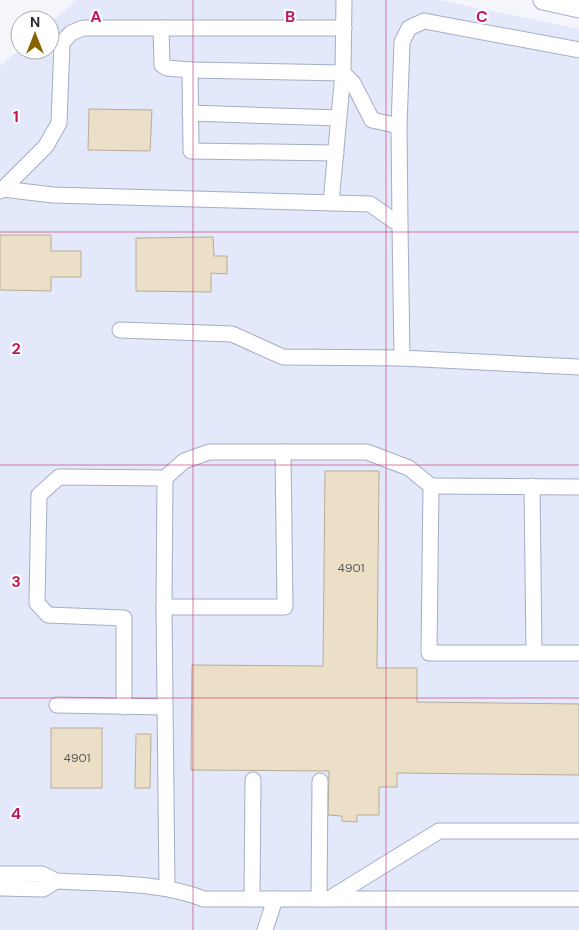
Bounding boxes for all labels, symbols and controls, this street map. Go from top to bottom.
text: A [90,6,102,27]
text: B [285,6,295,27]
text: C [476,6,488,27]
north arrow [10,10,60,60]
text: N [30,13,40,31]
text: 1 [13,106,19,127]
text: 2 [11,338,21,359]
house number: 4901 [338,560,364,576]
text: 3 [11,571,21,592]
house number: 4901 [64,750,90,766]
text: 4 [11,803,21,824]

